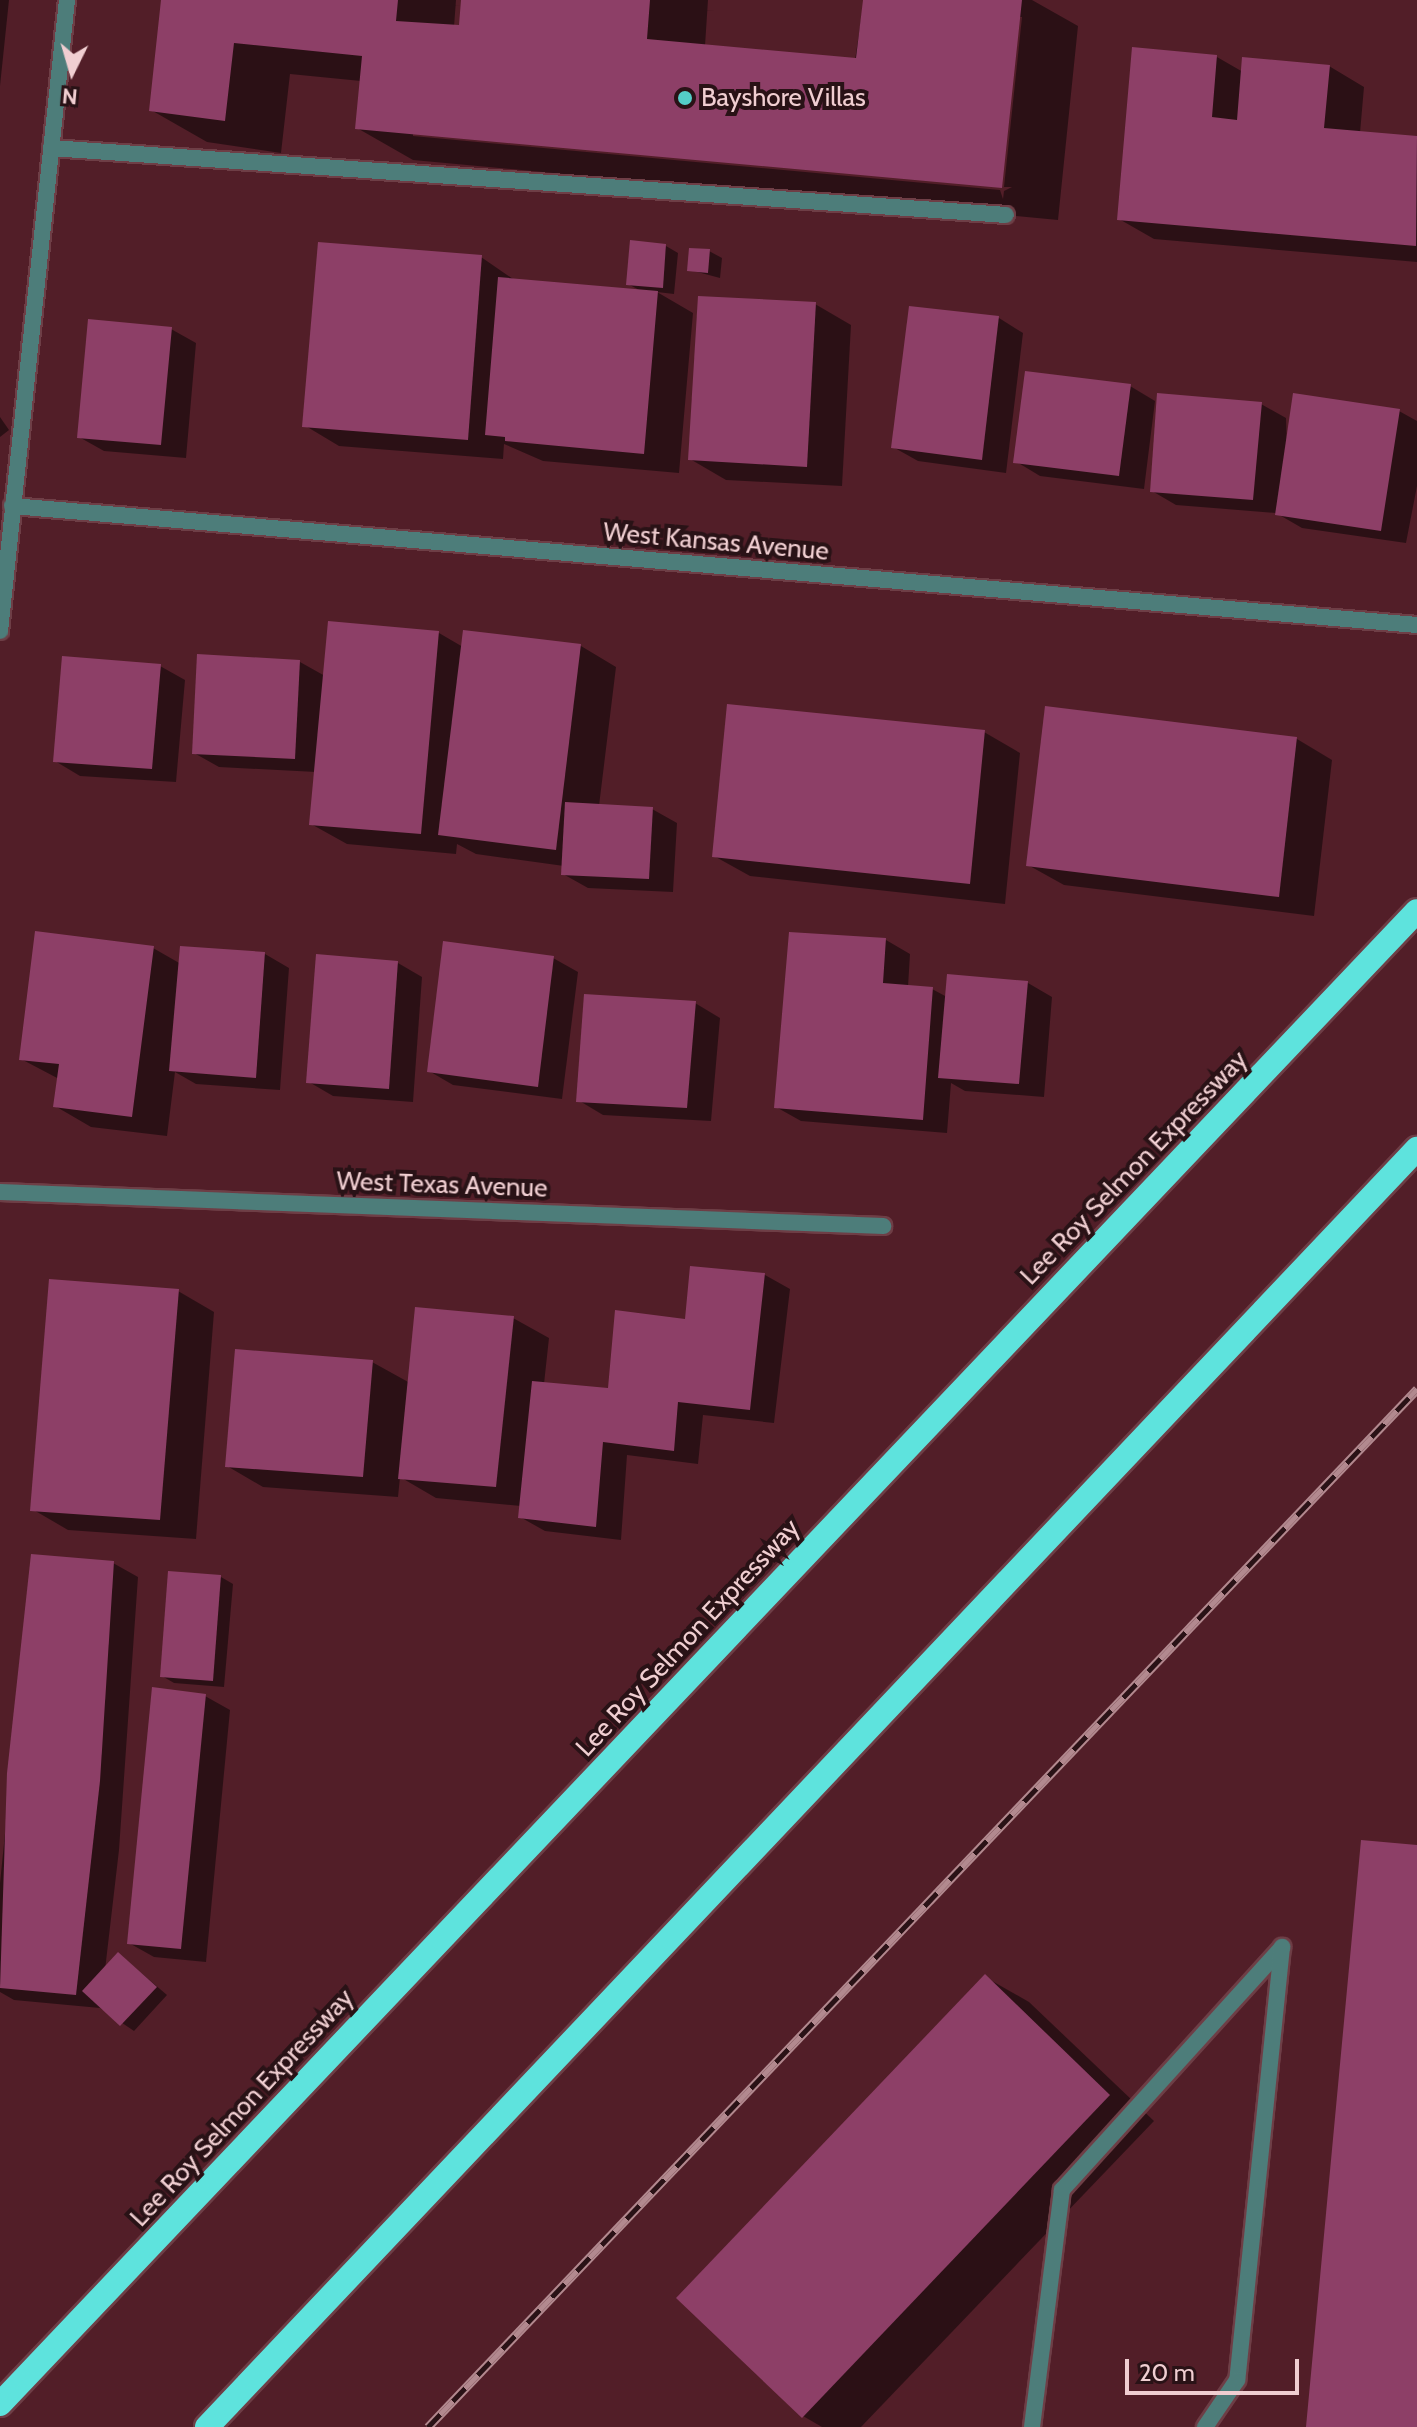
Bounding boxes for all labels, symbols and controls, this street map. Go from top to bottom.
north arrow [32,32,112,112]
text: N [61,82,79,111]
place label: Bayshore Villas [701,82,866,114]
marker: Bayshore Villas [676,89,694,107]
street label: West Kansas Avenue [602,517,830,567]
street label: Lee Roy Selmon Expressway [1014,1044,1254,1292]
street label: West Texas Avenue [336,1166,548,1204]
street label: Lee Roy Selmon Expressway [570,1513,806,1763]
street label: Lee Roy Selmon Expressway [124,1983,360,2233]
scale bar [1129,2343,1303,2393]
text: 20 m [1139,2358,1195,2387]

